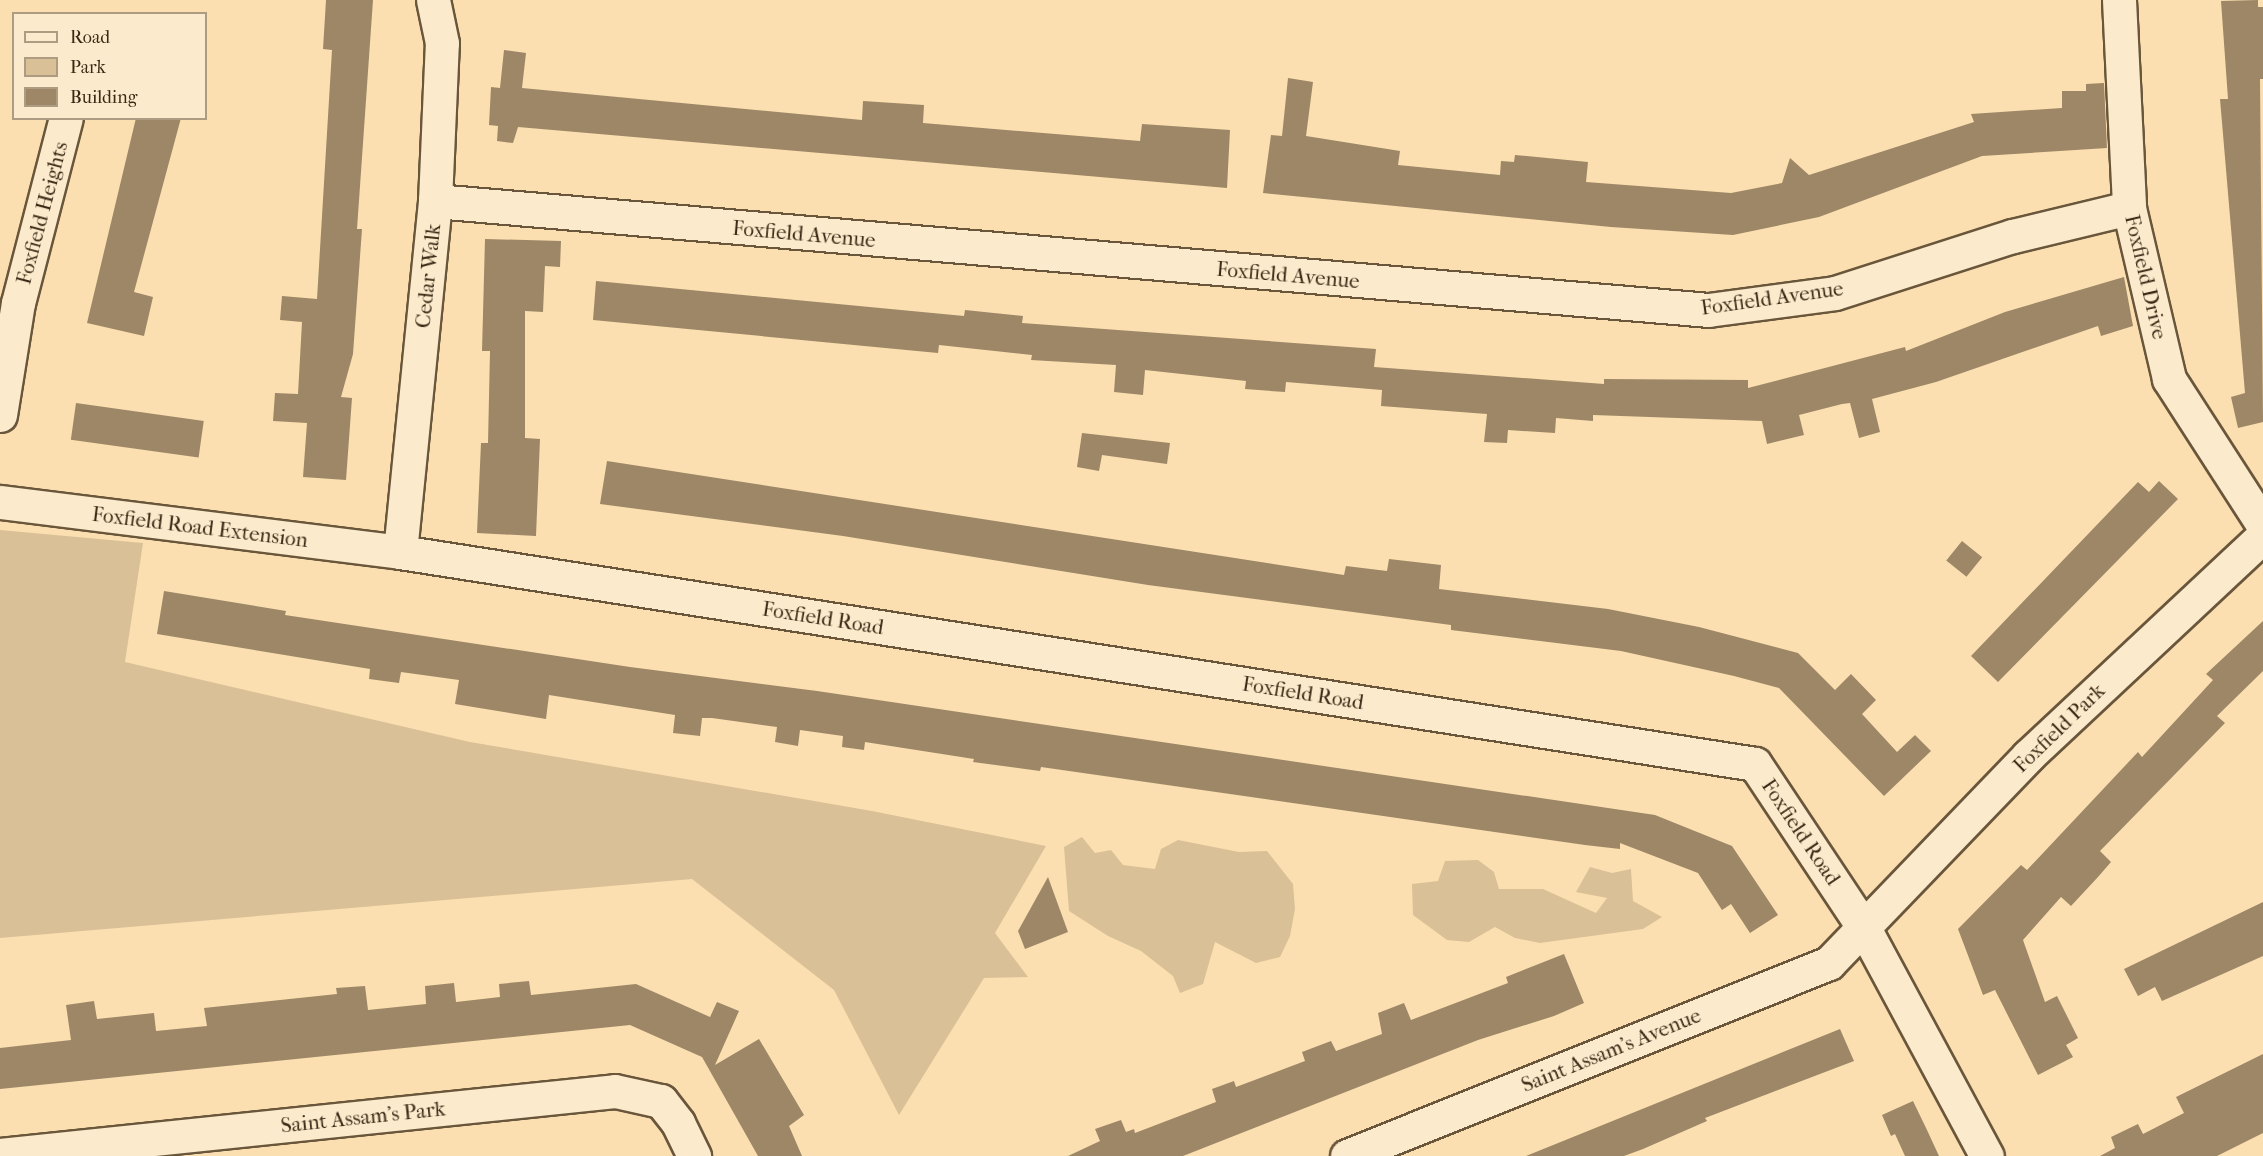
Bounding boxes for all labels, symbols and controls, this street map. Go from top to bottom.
legend [12,12,207,120]
text: Road [70,27,110,48]
text: Park [70,57,106,78]
text: Building [70,87,137,108]
street label: Foxfield Heights [11,139,73,287]
street label: Foxfield Drive [2119,212,2173,342]
street label: Foxfield Avenue [731,215,877,253]
street label: Cedar Walk [410,223,446,329]
street label: Foxfield Avenue [1215,256,1361,294]
street label: Foxfield Avenue [1699,276,1845,320]
street label: Foxfield Road Extension [91,501,309,553]
street label: Foxfield Road [760,596,886,640]
street label: Foxfield Road [1240,671,1366,715]
street label: Foxfield Park [2008,678,2110,778]
street label: Foxfield Road [1756,774,1846,890]
street label: Saint Assam's Avenue [1518,1002,1704,1098]
street label: Saint Assam's Park [279,1096,447,1138]

